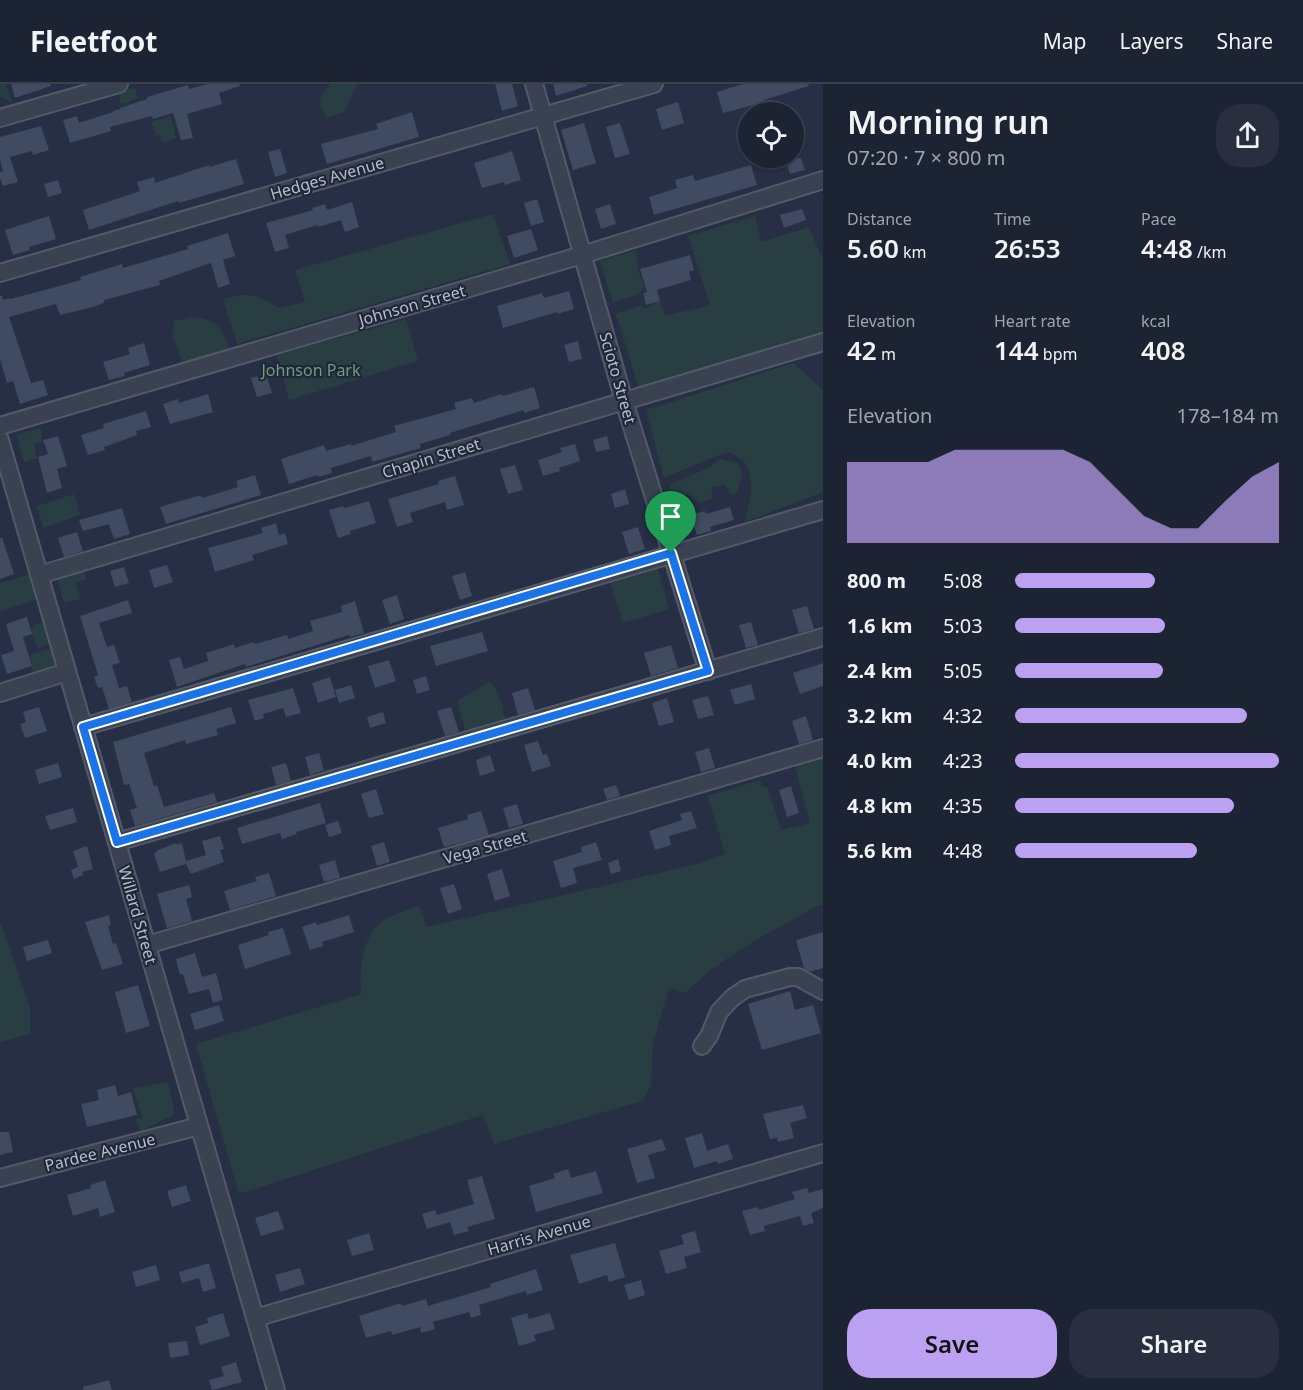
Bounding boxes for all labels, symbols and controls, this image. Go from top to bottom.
text: Fleetfoot [30,22,157,60]
text: Map [1043,27,1087,55]
text: Layers [1120,27,1184,55]
text: Share [1217,27,1273,55]
text: Morning run [847,99,1049,144]
map controls [738,102,804,168]
button: locate [738,102,804,168]
button: share [1216,104,1279,167]
text: 07:20 · 7 × 800 m [847,144,1005,171]
street label: Hedges Avenue [267,151,387,205]
text: Distance [847,208,912,230]
text: Time [994,208,1031,230]
text: Pace [1141,208,1176,230]
text: 5.60 [847,230,899,266]
text: 26:53 [994,230,1061,266]
text: 4:48 [1141,230,1193,266]
text: km [899,241,926,263]
text: /km [1193,241,1226,263]
street label: Johnson Street [354,279,468,331]
text: Elevation [847,310,915,332]
text: Heart rate [994,310,1070,332]
text: kcal [1141,310,1170,332]
street label: Scioto Street [594,330,642,427]
text: 42 [847,332,877,368]
text: 144 [994,332,1039,368]
text: 408 [1141,332,1186,368]
text: m [877,343,896,365]
text: bpm [1039,343,1077,365]
park label: Johnson Park [259,359,361,381]
text: Elevation [847,402,932,429]
text: 178–184 m [1176,402,1279,429]
street label: Chapin Street [379,433,483,483]
pin [645,491,696,553]
icon: arrive [654,500,687,533]
text: 800 m [847,567,906,594]
text: 5:08 [943,567,983,594]
text: 1.6 km [847,612,913,639]
text: 5:03 [943,612,983,639]
text: 2.4 km [847,657,913,684]
text: 5:05 [943,657,983,684]
text: 3.2 km [847,702,913,729]
text: 4:32 [943,702,983,729]
text: 4.0 km [847,747,913,774]
text: 4:23 [943,747,983,774]
text: 4.8 km [847,792,913,819]
text: 4:35 [943,792,983,819]
street label: Vega Street [441,825,530,869]
text: 5.6 km [847,837,913,864]
text: 4:48 [943,837,983,864]
street label: Willard Street [113,863,163,967]
street label: Pardee Avenue [42,1128,158,1176]
street label: Harris Avenue [485,1210,593,1260]
button: Save [847,1309,1057,1378]
button: Share [1069,1309,1279,1378]

